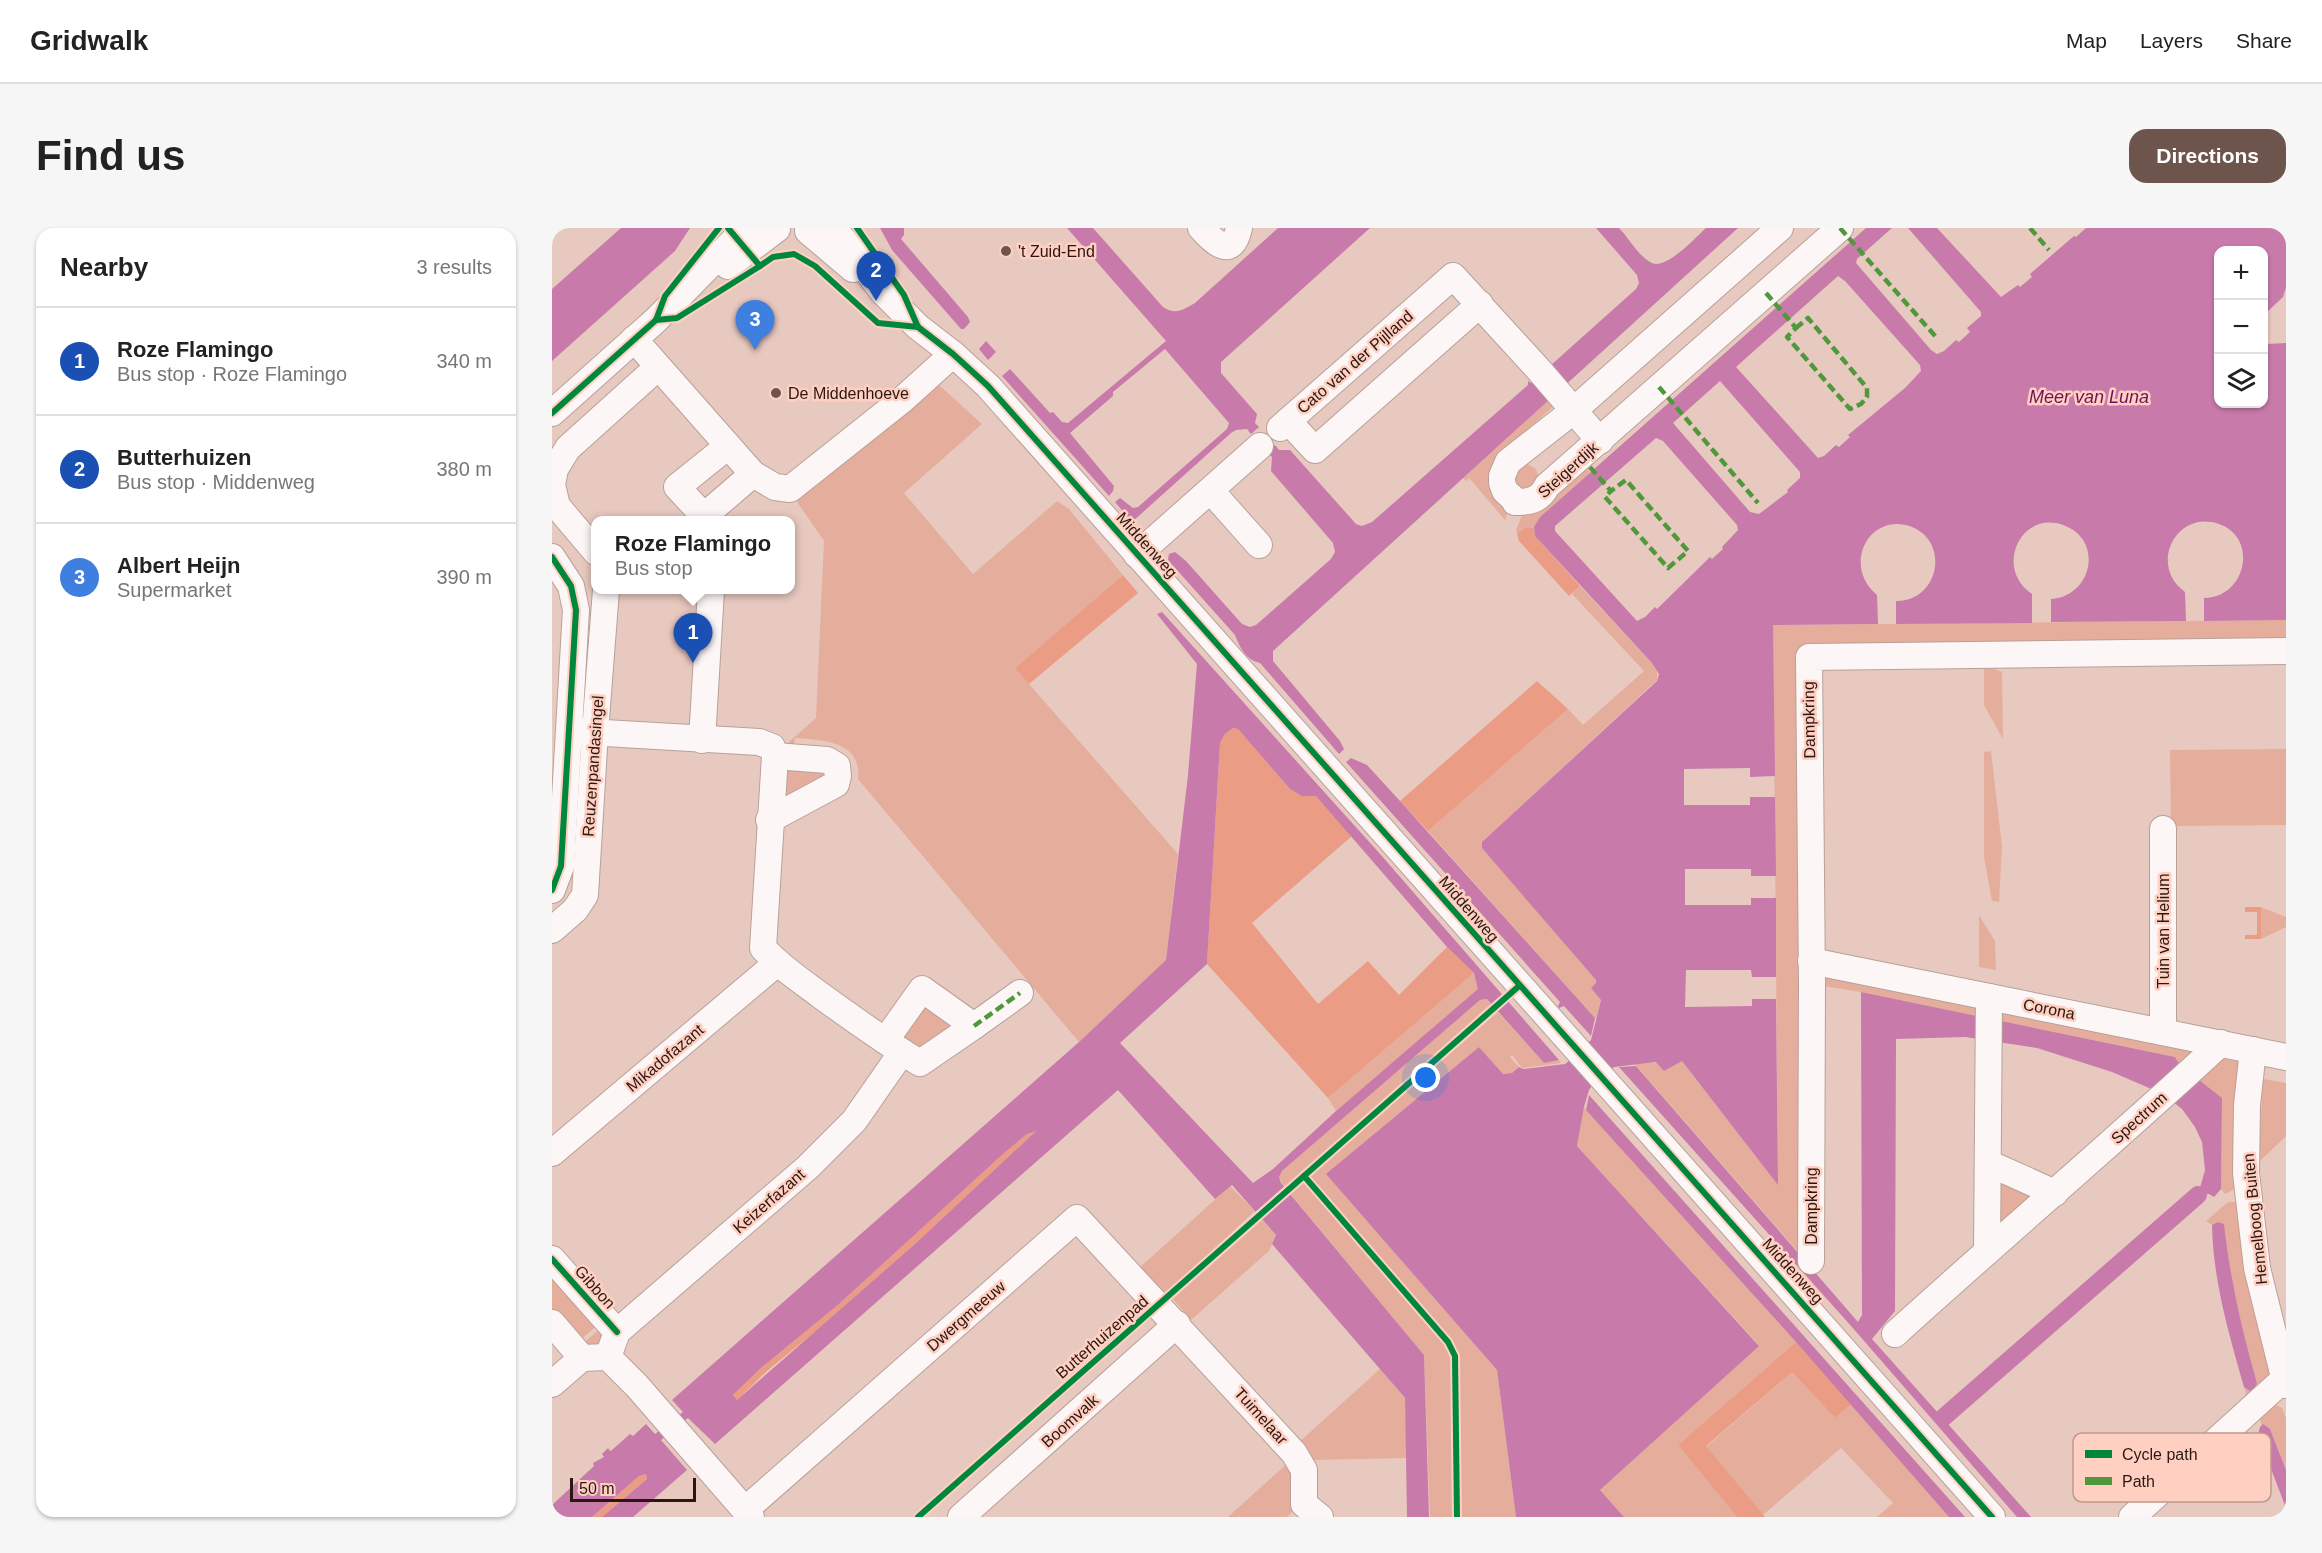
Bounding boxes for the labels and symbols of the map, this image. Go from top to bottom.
place label: 't Zuid-End [1018,243,1095,260]
marker: 't Zuid-End [999,244,1013,258]
pin: 2 [856,251,896,301]
pin: 3 [736,300,774,350]
street label: Cato van der Pijlland [1294,307,1416,417]
place label: De Middenhoeve [788,385,909,402]
marker: De Middenhoeve [769,386,783,400]
water label: Meer van Luna [2029,387,2149,407]
street label: Steigerdijk [1535,438,1602,501]
street label: Middenweg [1113,509,1181,581]
pin: 1 [674,614,712,663]
street label: Dampkring [1800,681,1818,759]
street label: Reuzenpandasingel [580,695,606,837]
street label: Middenweg [1436,873,1502,945]
street label: Tuin van Helium [2155,873,2172,989]
street label: Corona [2022,996,2076,1022]
street label: Mikadofazant [623,1021,707,1095]
your location [1411,1063,1440,1092]
street label: Spectrum [2108,1089,2170,1147]
street label: Hemelboog Buiten [2240,1153,2270,1285]
street label: Keizerfazant [730,1165,809,1237]
street label: Dampkring [1803,1167,1820,1245]
street label: Middenweg [1759,1235,1827,1307]
street label: Gibbon [571,1262,619,1312]
street label: Dwergmeeuw [924,1277,1009,1355]
street label: Butterhuizenpad [1052,1292,1152,1382]
street label: Tuimelaar [1231,1384,1291,1448]
street label: Boomvalk [1038,1391,1103,1451]
legend [2073,1433,2271,1502]
text: Cycle path [2122,1446,2198,1463]
text: Path [2122,1473,2155,1490]
scale bar [570,1475,696,1502]

